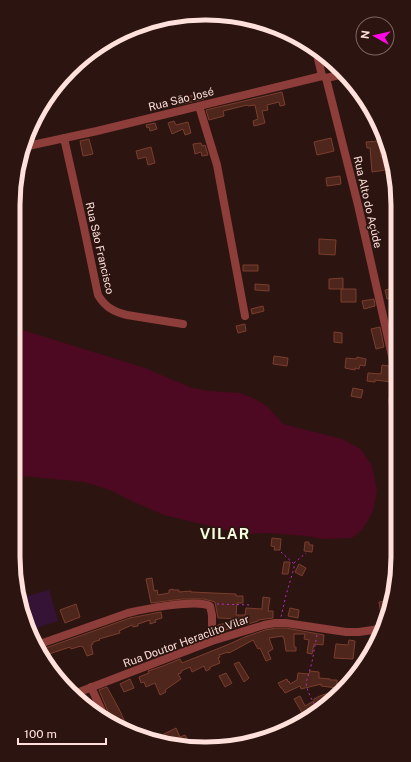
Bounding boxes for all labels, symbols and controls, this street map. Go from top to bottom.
north arrow [355,16,395,56]
text: N [359,30,372,40]
street label: Rua São José [147,85,215,113]
street label: Rua Alto do Açúde [351,155,384,249]
street label: Rua Sâo Francisco [84,201,116,295]
district label: VILAR [200,525,250,542]
street label: Rua Doutor Heraclito Vilar [121,613,251,669]
scale bar [18,720,106,746]
text: 100 m [24,727,57,741]

